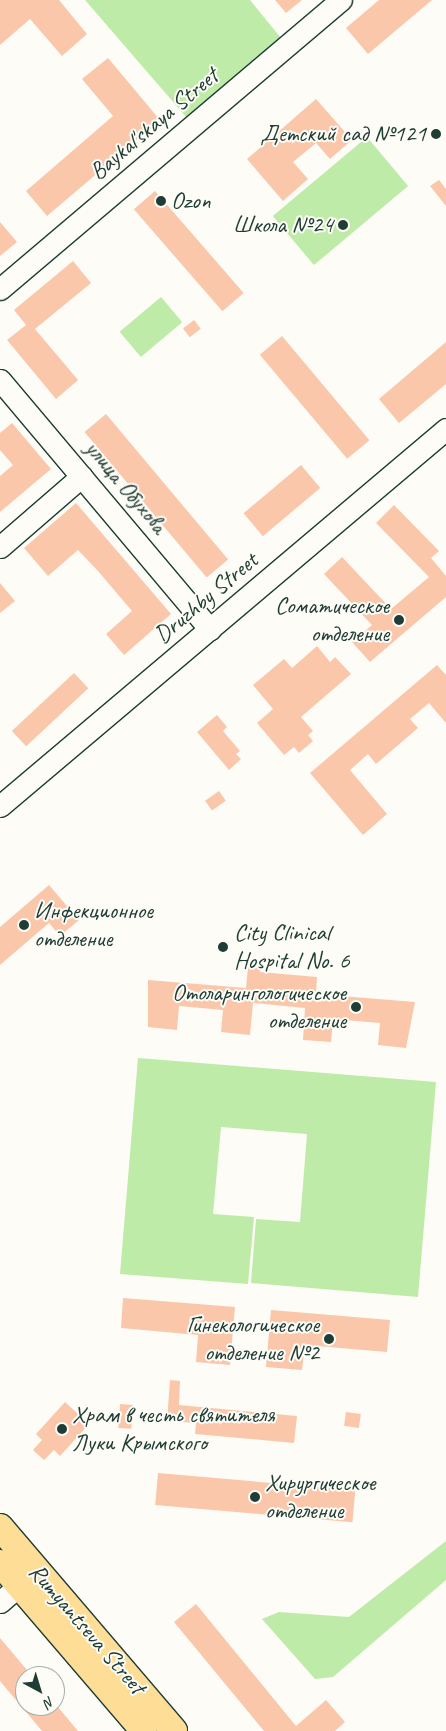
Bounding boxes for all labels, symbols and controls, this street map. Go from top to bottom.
street label: Baykal'skaya Street [84,62,224,186]
place label: Детский сад №121 [260,120,426,148]
marker: Детский сад №121 [430,128,442,140]
place label: Ozon [171,187,210,215]
marker: Ozon [155,195,167,207]
place label: Школа №24 [233,211,333,239]
marker: Школа №24 [337,219,349,231]
street label: улица Обухова [79,435,173,539]
street label: Druzhby Street [148,546,264,650]
place label: Соматическое отделение [275,592,389,648]
marker: Соматическое отделение [393,614,405,626]
place label: Инфекционное отделение [34,897,153,953]
marker: Инфекционное отделение [18,919,30,931]
place label: City Clinical Hospital No. 6 [234,919,350,975]
marker: City Clinical Hospital No. 6 [216,940,230,954]
place label: Отоларингологическое отделение [172,979,346,1035]
marker: Отоларингологическое отделение [350,1001,362,1013]
place label: Гинекологическое отделение №2 [187,1311,319,1367]
marker: Гинекологическое отделение №2 [323,1333,335,1345]
place label: Храм в честь святителя Луки Крымского [72,1401,273,1457]
marker: Храм в честь святителя Луки Крымского [56,1423,68,1435]
place label: Хирургическое отделение [265,1469,375,1525]
marker: Хирургическое отделение [249,1491,261,1503]
street label: Rumyantseva Street [22,1558,152,1700]
north arrow [15,1666,65,1716]
text: N [40,1693,58,1712]

